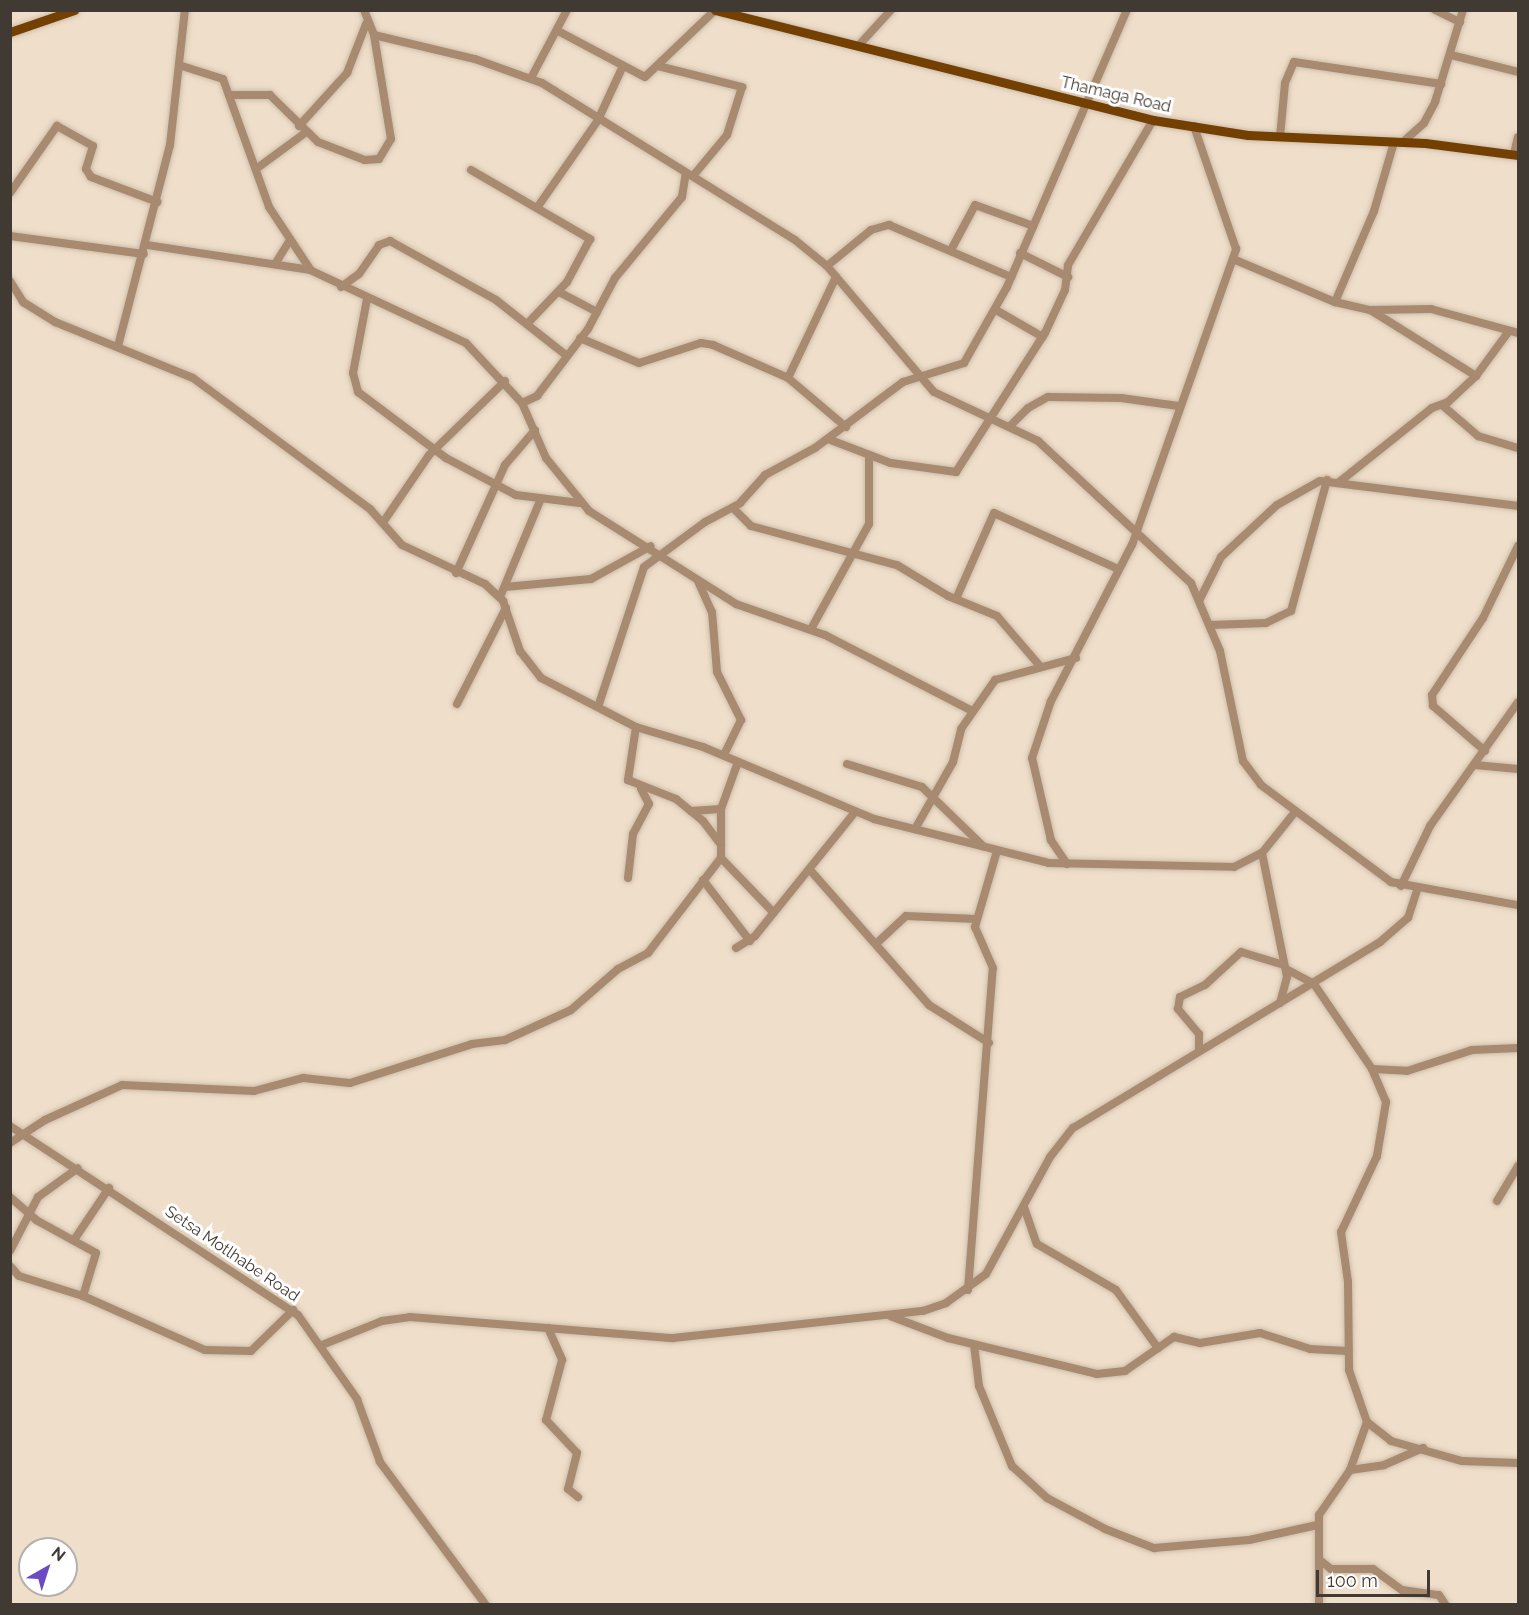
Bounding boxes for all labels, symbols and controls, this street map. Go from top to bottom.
street label: Thamaga Road [1059,73,1173,117]
street label: Setsa Motlhabe Road [161,1202,303,1306]
north arrow [18,1537,78,1597]
text: N [48,1543,69,1565]
scale bar [1319,1558,1433,1596]
text: 100 m [1327,1570,1378,1591]

